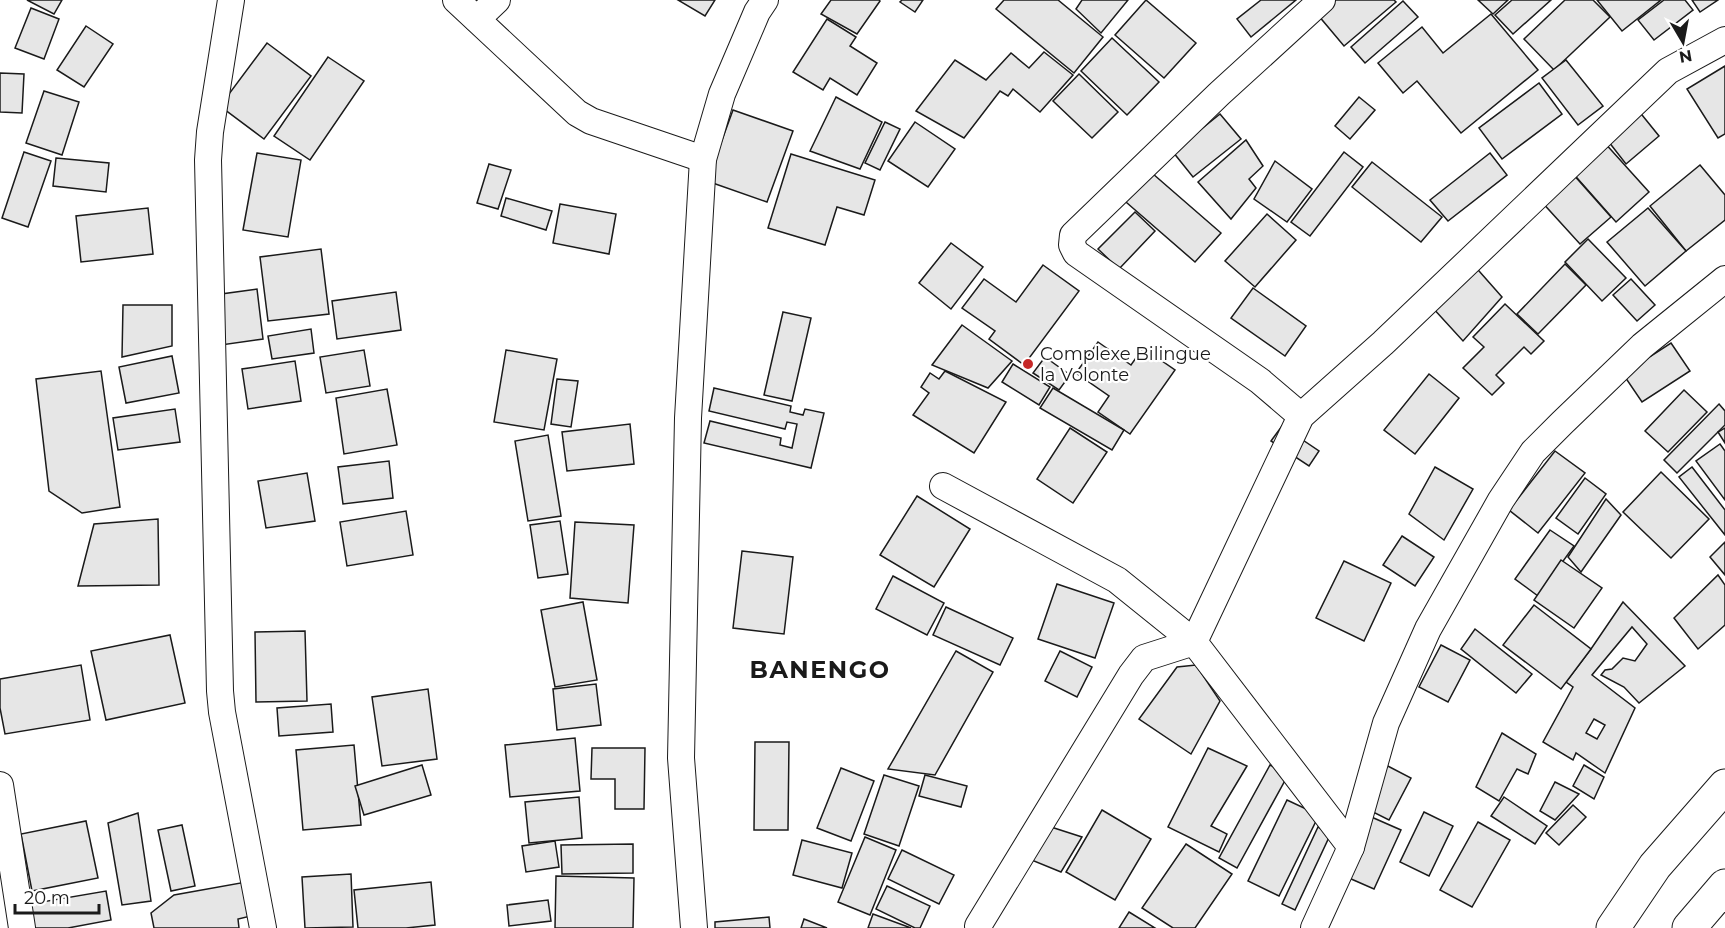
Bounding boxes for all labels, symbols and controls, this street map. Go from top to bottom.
north arrow [1653,12,1713,72]
text: N [1677,46,1694,67]
place label: Complexe Bilingue la Volonte [1040,343,1211,386]
marker: Complexe Bilingue la Volonte [1021,357,1035,371]
district label: BANENGO [750,655,890,684]
scale bar [15,877,99,915]
text: 20 m [24,887,70,909]

